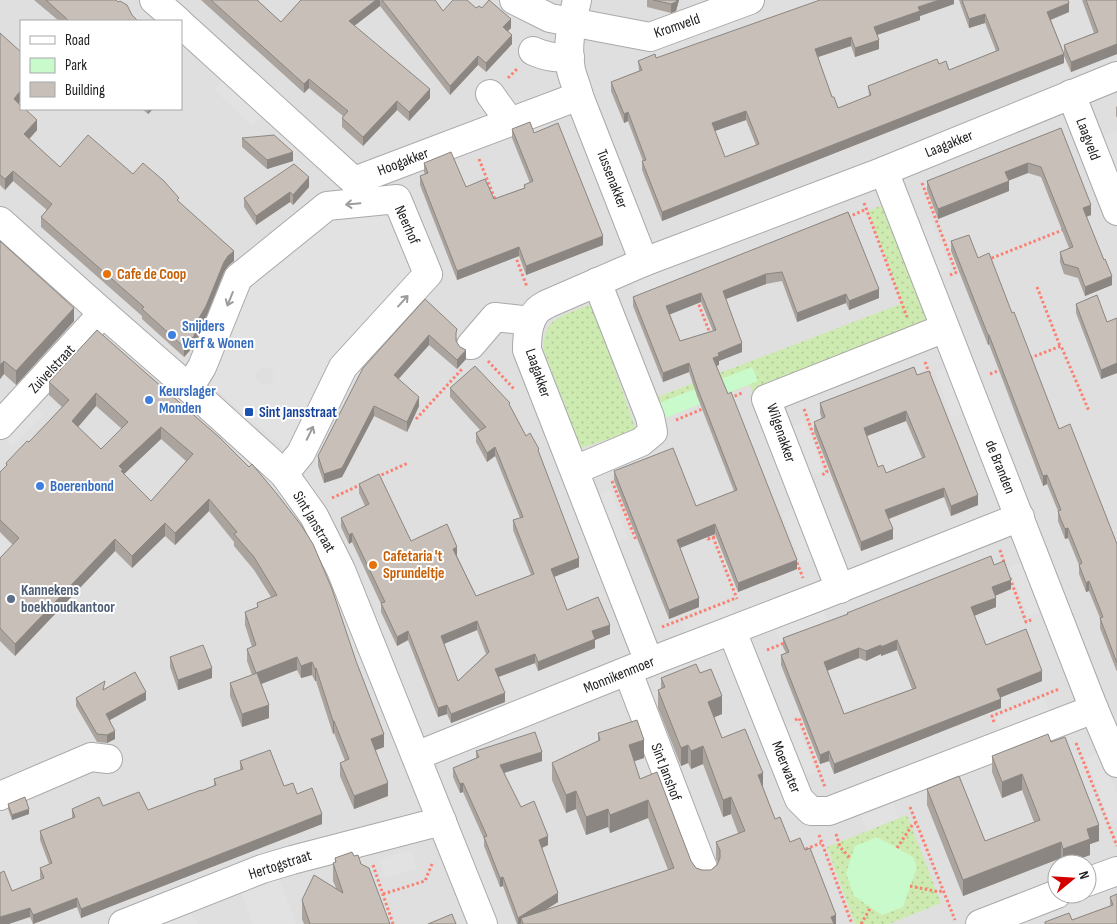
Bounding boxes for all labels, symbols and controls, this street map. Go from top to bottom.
street label: Kromveld [652,9,702,43]
legend [20,20,182,110]
text: Road [65,31,90,50]
text: Park [65,56,87,75]
text: Building [65,81,105,100]
street label: Laagveld [1071,115,1105,163]
street label: Laagakker [922,126,976,162]
street label: Hoogakker [375,143,432,180]
street label: Tussenakker [592,147,632,212]
one-way arrow [345,199,361,209]
street label: Neerhof [390,202,424,248]
place label: Cafe de Coop [117,265,186,284]
marker: Cafe de Coop [101,268,113,280]
one-way arrow [225,291,234,306]
one-way arrow [397,295,409,308]
place label: Snijders Verf & Wonen [182,317,254,353]
marker: Snijders Verf & Wonen [166,329,178,341]
street label: Zuivelstraat [25,340,80,397]
street label: Laagakker [521,346,555,400]
place label: Keurslager Monden [159,382,216,418]
marker: Keurslager Monden [143,394,155,406]
street label: Wilgenakker [762,401,800,466]
place label: Sint Jansstraat [259,403,337,422]
marker: Sint Jansstraat [243,406,255,418]
one-way arrow [306,426,315,441]
street label: de Branden [981,437,1019,497]
place label: Boerenbond [50,477,114,496]
marker: Boerenbond [34,480,46,492]
street label: Sint Janstraat [288,488,340,556]
place label: Cafetaria 't Sprundeltje [383,547,445,583]
marker: Cafetaria 't Sprundeltje [367,559,379,571]
place label: Kannekens boekhoudkantoor [21,581,115,617]
marker: Kannekens boekhoudkantoor [5,593,17,605]
street label: Monnikenmoer [581,652,658,698]
street label: Moerwater [767,738,805,796]
street label: Sint Janshof [646,740,686,804]
street label: Hertogstraat [246,846,314,884]
north arrow [1047,854,1097,904]
text: N [1075,869,1093,881]

